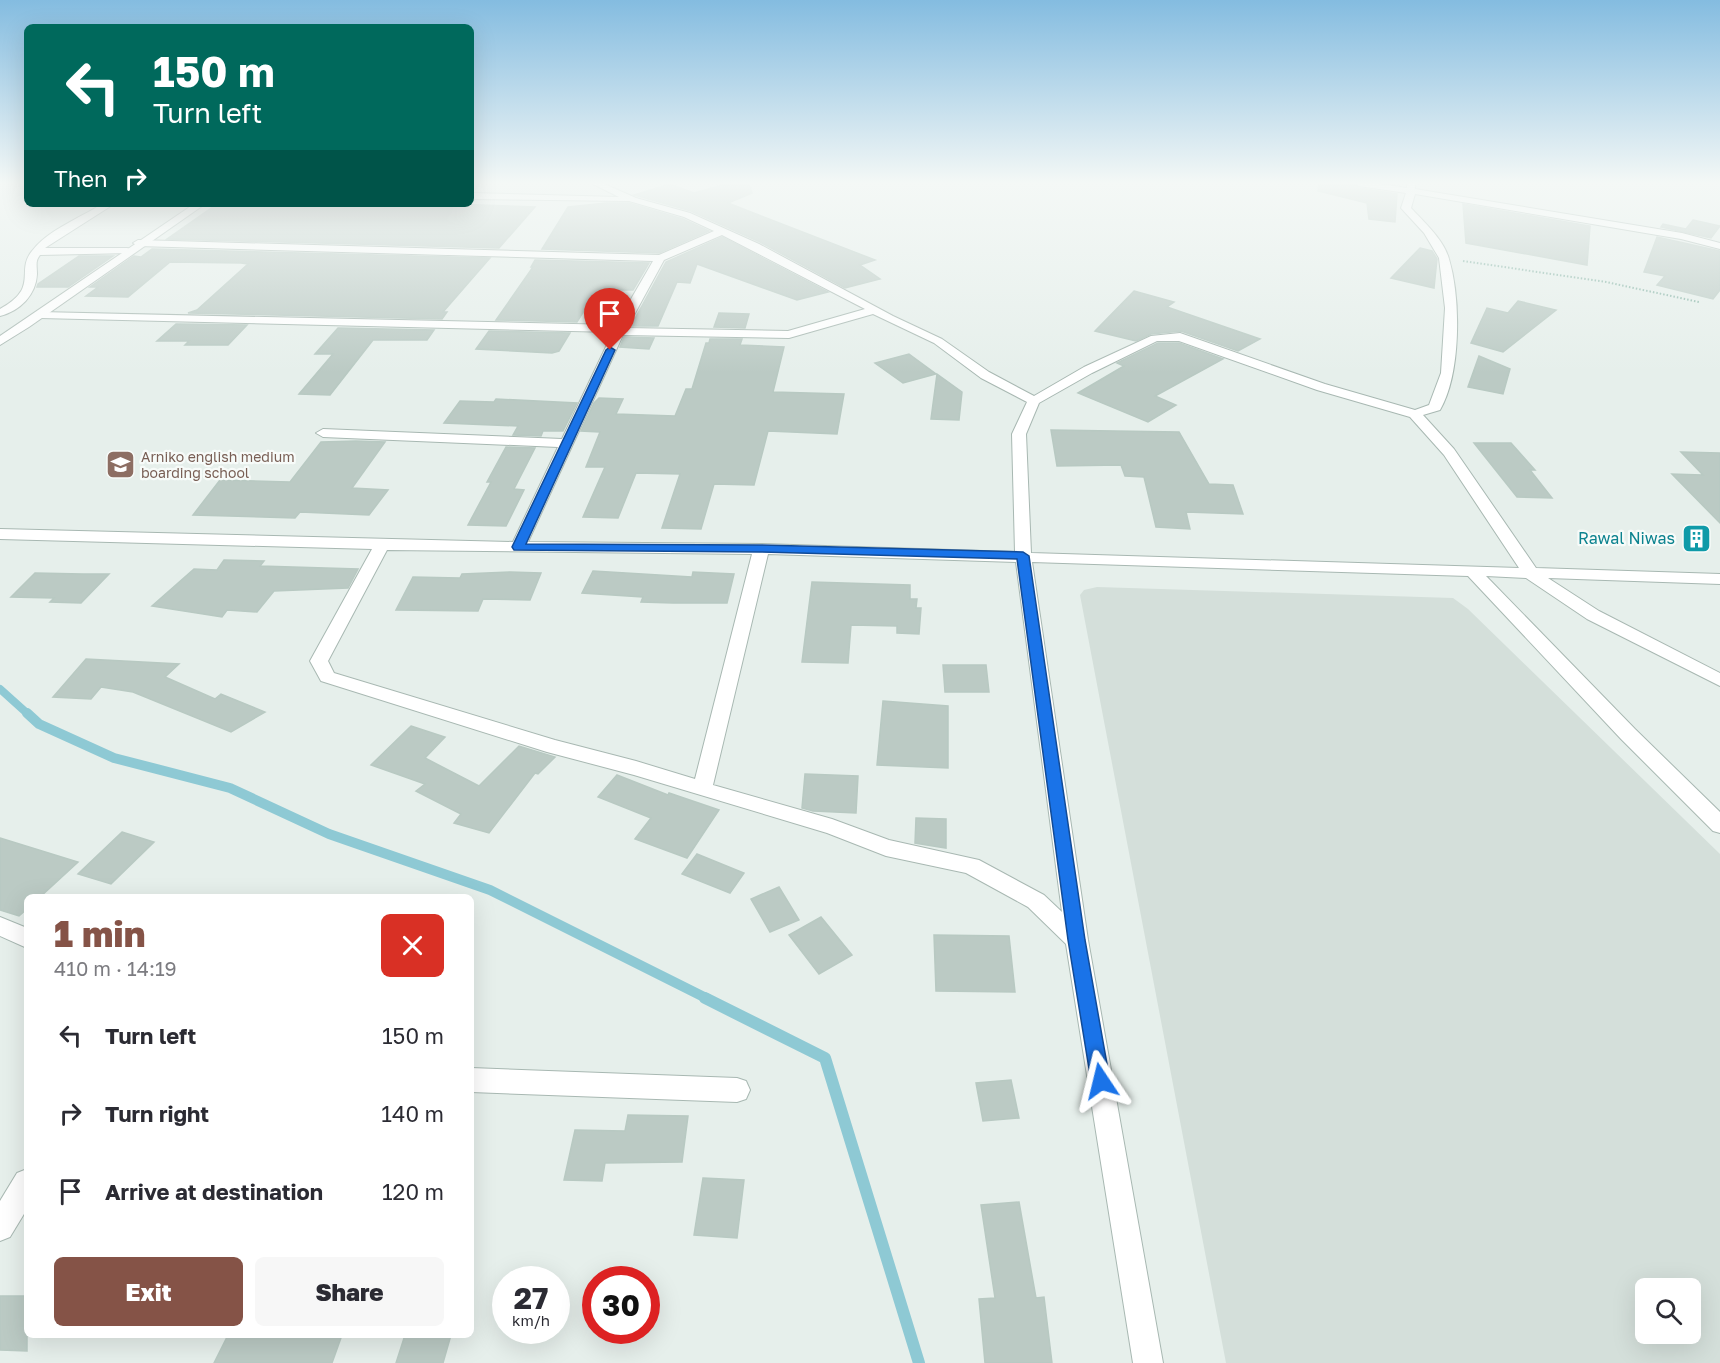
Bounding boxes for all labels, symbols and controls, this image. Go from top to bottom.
text: 150 m [153,46,275,96]
icon: left [54,48,132,126]
text: Turn left [153,97,262,129]
icon: right [119,162,152,195]
text: Then [54,165,107,192]
pin [584,288,635,350]
icon: arrive [593,297,626,330]
place label: Arniko english medium boarding school [141,448,295,481]
school or university icon: Arniko english medium boarding school [104,449,136,481]
building icon: Rawal Niwas [1680,522,1712,554]
place label: Rawal Niwas [1578,528,1675,548]
text: 1 min [54,912,145,955]
button: close [381,914,444,977]
text: 410 m · 14:19 [54,956,177,980]
icon: left [54,1019,87,1052]
text: Turn left [105,1022,196,1049]
text: 150 m [382,1022,444,1049]
position arrow [1069,1049,1133,1113]
icon: right [54,1097,87,1130]
text: Turn right [105,1100,209,1127]
text: 140 m [381,1100,444,1127]
icon: arrive [54,1175,87,1208]
text: Arrive at destination [105,1178,323,1205]
text: 120 m [382,1178,444,1205]
button: Exit [54,1257,243,1326]
button: Share [255,1257,444,1326]
speed limit sign: 30 [582,1266,660,1344]
map controls [1635,1278,1701,1344]
button: search [1635,1278,1701,1344]
text: 27 [514,1280,548,1316]
text: km/h [512,1311,550,1329]

